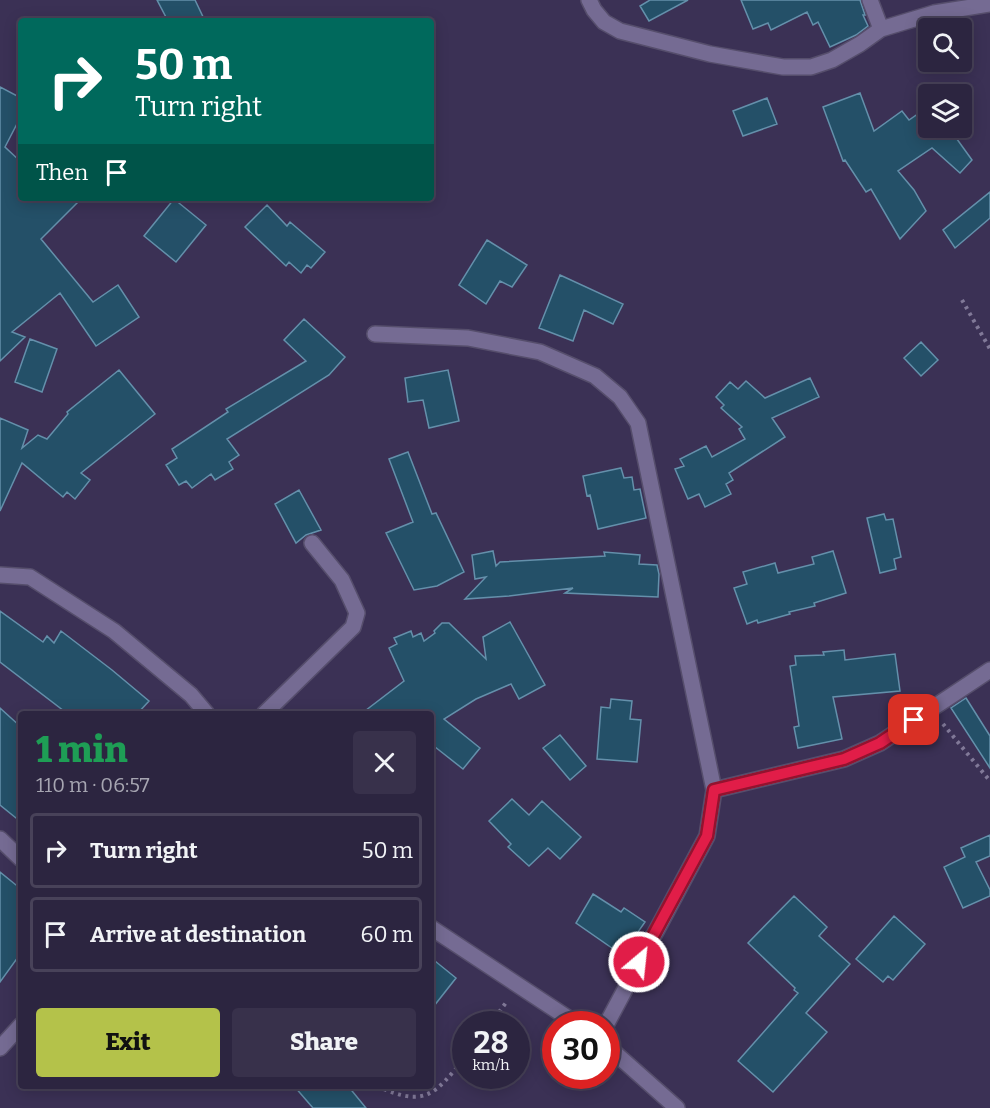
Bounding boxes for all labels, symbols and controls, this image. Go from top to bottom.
map controls [918,18,972,138]
button: search [918,18,972,72]
text: 50 m [135,40,232,90]
icon: right [36,42,114,120]
button: layers [918,84,972,138]
text: Turn right [135,91,262,123]
icon: arrive [100,156,133,189]
text: Then [36,159,88,186]
pin [888,694,939,745]
icon: arrive [897,703,930,736]
text: 1 min [36,728,128,772]
button: close [353,731,416,794]
text: 110 m · 06:57 [36,773,149,797]
icon: right [39,834,72,867]
text: Turn right [90,837,198,864]
text: 50 m [362,837,413,864]
icon: arrive [39,918,72,951]
text: Arrive at destination [90,921,306,948]
text: 60 m [361,921,413,948]
position arrow [607,930,671,994]
button: Exit [36,1008,220,1077]
button: Share [232,1008,416,1077]
speed limit sign: 30 [542,1011,620,1089]
text: 28 [474,1025,508,1061]
text: km/h [472,1056,510,1074]

